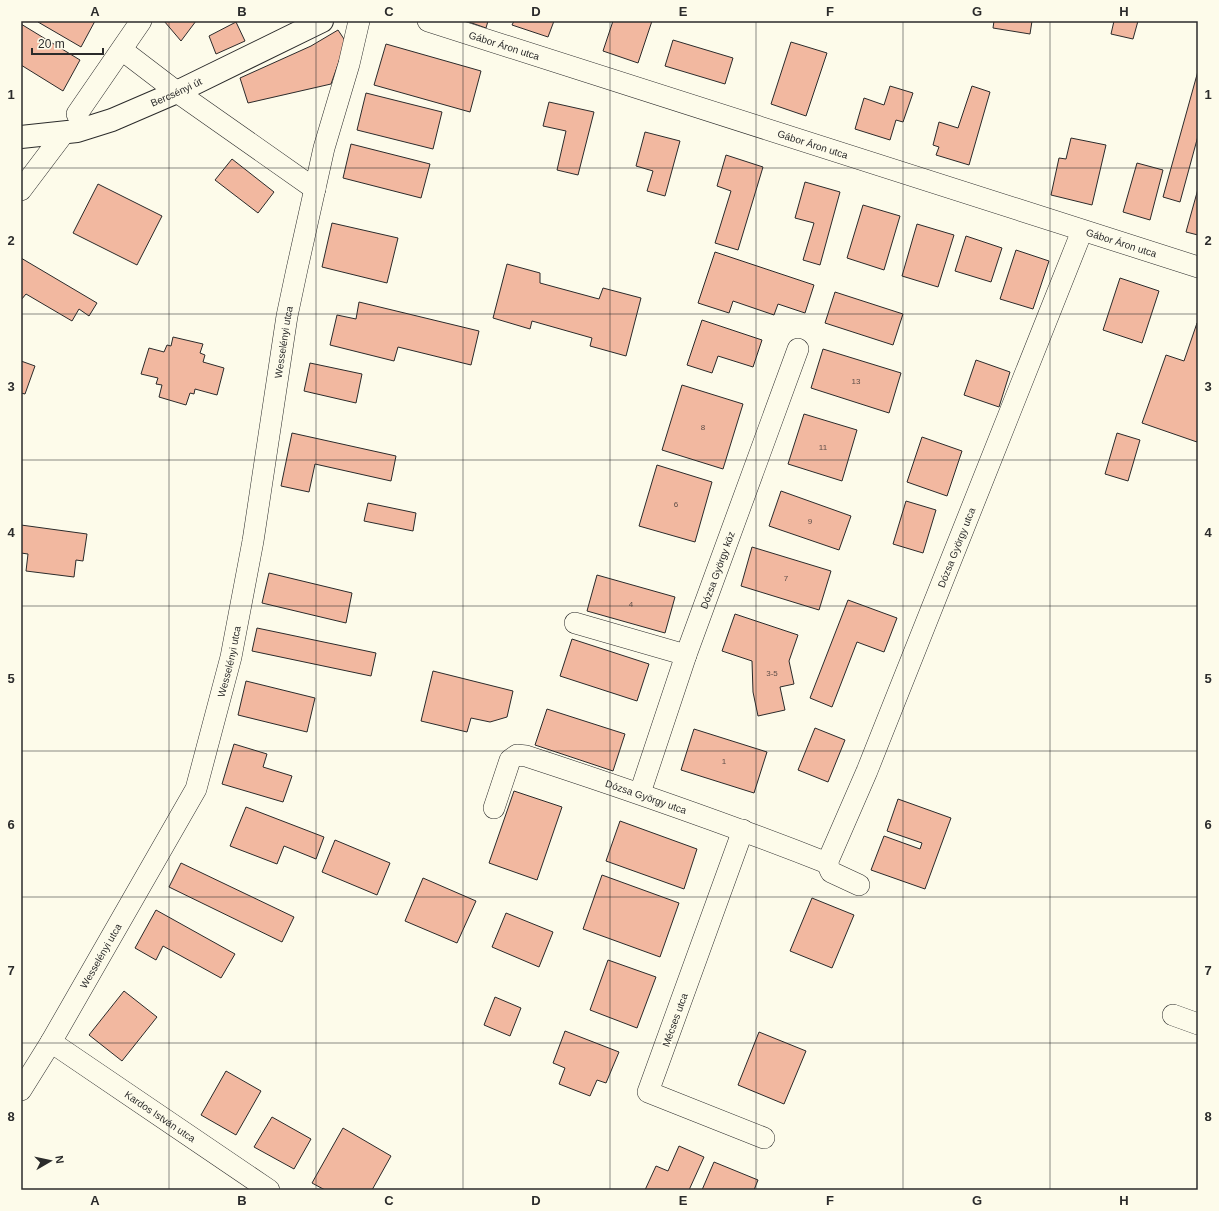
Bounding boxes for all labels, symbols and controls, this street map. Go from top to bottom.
text: A [90,4,100,19]
text: B [237,4,247,19]
text: C [384,4,394,19]
text: D [531,4,541,19]
text: E [679,4,688,19]
text: F [826,4,834,19]
text: G [972,4,982,19]
text: H [1119,4,1129,19]
street label: Gábor Áron utca [468,29,541,62]
scale bar [32,30,103,56]
text: 20 m [38,37,65,51]
street label: Bercsényi út [149,75,204,108]
text: 1 [7,87,15,102]
text: 1 [1204,87,1212,102]
street label: Gábor Áron utca [776,128,850,160]
street label: Gábor Áron utca [1085,226,1159,259]
text: 2 [7,233,15,248]
text: 2 [1204,233,1212,248]
street label: Wesselényi utca [272,305,295,379]
house number: 13 [852,377,861,386]
text: 3 [7,379,15,394]
text: 3 [1204,379,1212,394]
house number: 8 [701,423,706,432]
house number: 11 [819,443,828,452]
house number: 6 [674,500,679,509]
street label: Dózsa György utca [935,505,977,589]
house number: 9 [808,517,813,526]
text: 4 [7,525,15,540]
text: 4 [1204,525,1212,540]
street label: Dózsa György köz [698,530,736,610]
house number: 7 [784,574,789,583]
house number: 4 [629,600,634,609]
street label: Wesselényi utca [215,625,242,698]
house number: 3-5 [766,669,778,678]
text: 5 [7,671,15,686]
text: 5 [1204,671,1212,686]
house number: 1 [722,757,727,766]
street label: Dózsa György utca [604,777,689,816]
text: 6 [7,817,15,832]
text: 6 [1204,817,1212,832]
street label: Wesselényi utca [78,921,123,990]
text: 7 [7,963,15,978]
text: 7 [1204,963,1212,978]
street label: Mécses utca [660,991,690,1048]
street label: Kardos István utca [123,1088,198,1144]
text: 8 [7,1109,15,1124]
text: 8 [1204,1109,1212,1124]
north arrow [30,1141,70,1181]
text: N [53,1155,66,1164]
text: A [90,1193,100,1208]
text: B [237,1193,247,1208]
text: C [384,1193,394,1208]
text: D [531,1193,541,1208]
text: E [679,1193,688,1208]
text: F [826,1193,834,1208]
text: G [972,1193,982,1208]
text: H [1119,1193,1129,1208]

